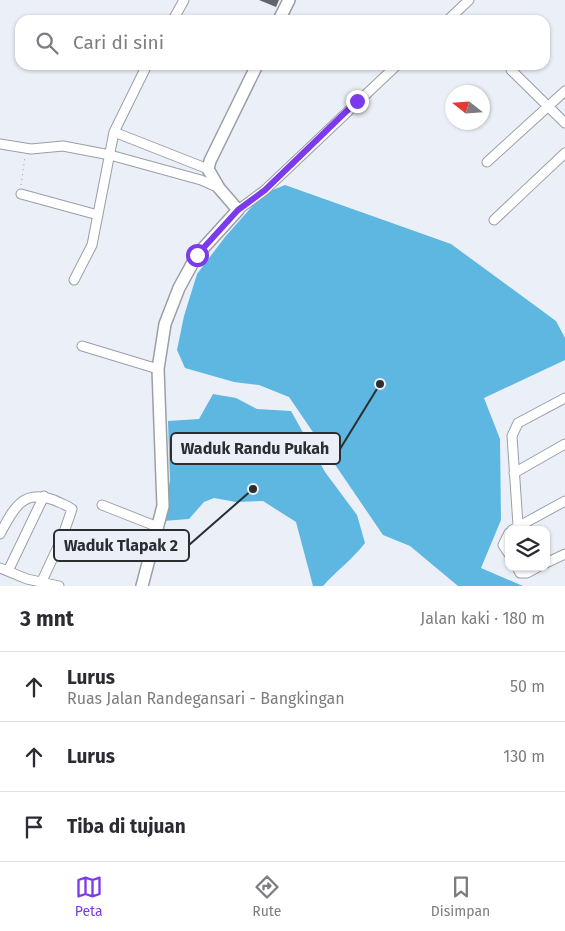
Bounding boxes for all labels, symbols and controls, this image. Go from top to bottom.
search box [15,15,550,70]
icon: search [33,29,61,57]
text: Cari di sini [73,31,164,54]
north arrow [445,85,490,130]
route end [346,90,369,113]
route start [186,244,209,267]
callout: Waduk Randu Pukah [171,433,340,464]
text: Waduk Randu Pukah [181,439,329,458]
map controls [505,526,550,571]
button: layers [505,526,550,571]
callout: Waduk Tlapak 2 [54,530,189,561]
text: Waduk Tlapak 2 [64,536,178,555]
text: 3 mnt [20,606,74,632]
text: Jalan kaki · 180 m [420,609,545,628]
text: Lurus [67,666,115,689]
icon: ahead [20,673,48,701]
text: 50 m [510,677,545,696]
text: Ruas Jalan Randegansari - Bangkingan [67,689,345,708]
icon: ahead [20,743,48,771]
text: Lurus [67,745,115,768]
text: 130 m [503,747,545,766]
icon: arrive [20,813,48,841]
text: Tiba di tujuan [67,815,186,838]
tab: Peta [75,873,103,920]
tab: Rute [252,873,281,920]
tab: Disimpan [431,873,490,920]

